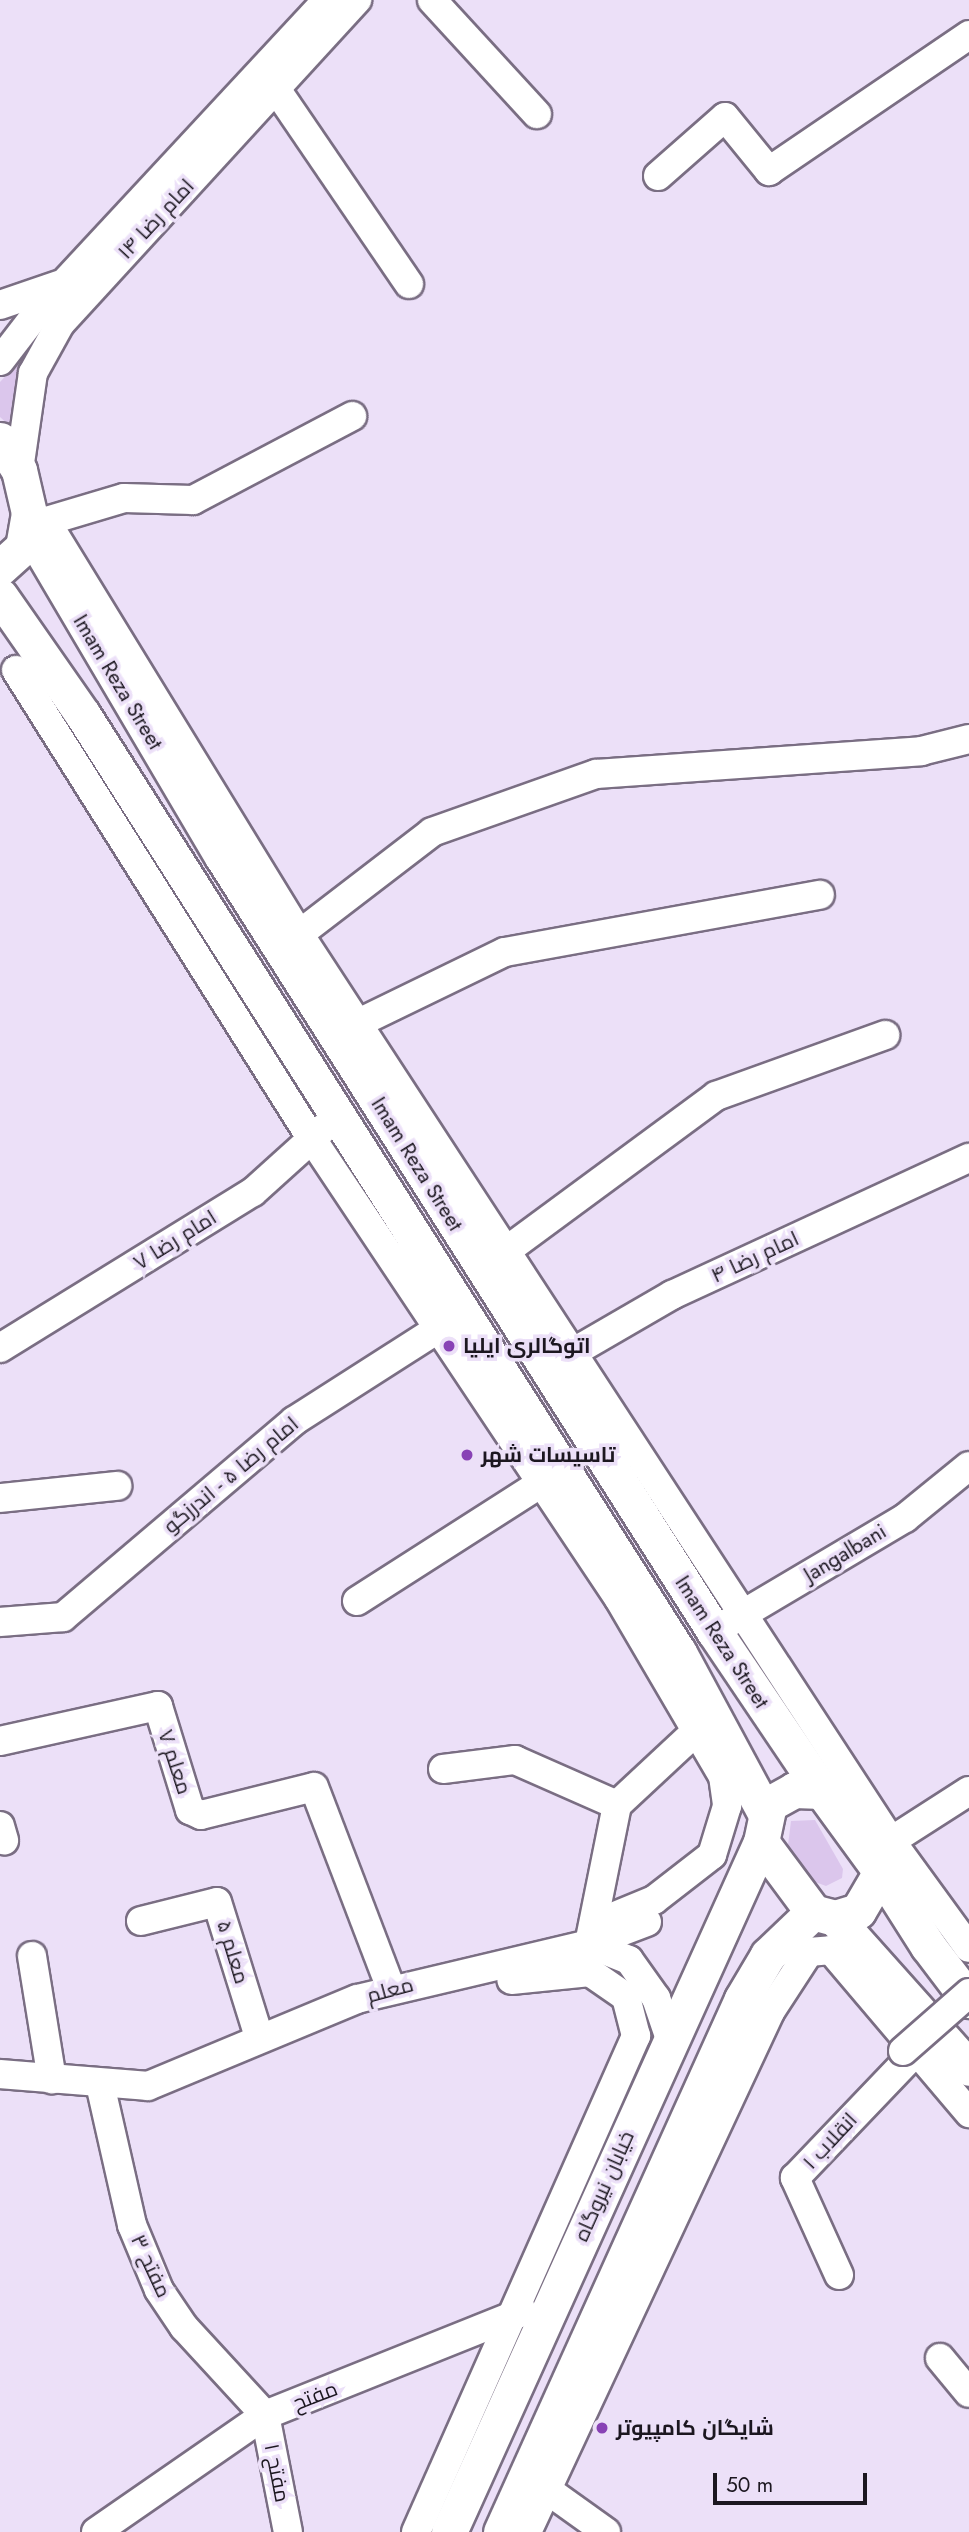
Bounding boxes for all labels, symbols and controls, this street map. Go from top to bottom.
street label: امام رضا ۱۴ [113,174,199,264]
street label: Imam Reza Street [68,610,168,754]
street label: Imam Reza Street [366,1093,468,1235]
street label: امام رضا ۷ [129,1205,221,1275]
street label: امام رضا ۴ [707,1226,803,1288]
place label: اتوگالری ایلیا [463,1333,591,1359]
marker: اتوگالری ایلیا [441,1338,457,1354]
street label: امام رضا ۵ - اندرزگو [158,1411,304,1539]
place label: تاسیسات شهر [481,1442,615,1468]
marker: تاسیسات شهر [459,1447,475,1463]
street label: Jangalbani [799,1519,891,1587]
street label: Imam Reza Street [670,1571,774,1713]
street label: معلم ۷ [153,1726,197,1798]
street label: معلم ۵ [211,1917,255,1987]
street label: معلم [364,1972,416,2008]
street label: انقلاب ۱ [798,2107,862,2175]
street label: خیابان نیروگاه [568,2127,640,2245]
street label: مفتح ۳ [125,2230,177,2302]
street label: مفتح [289,2376,341,2416]
place label: شایگان کامپیوتر [616,2415,774,2441]
marker: شایگان کامپیوتر [594,2420,610,2436]
street label: مفتح ۱ [259,2442,295,2504]
scale bar [717,2458,871,2502]
text: 50 m [726,2470,773,2500]

